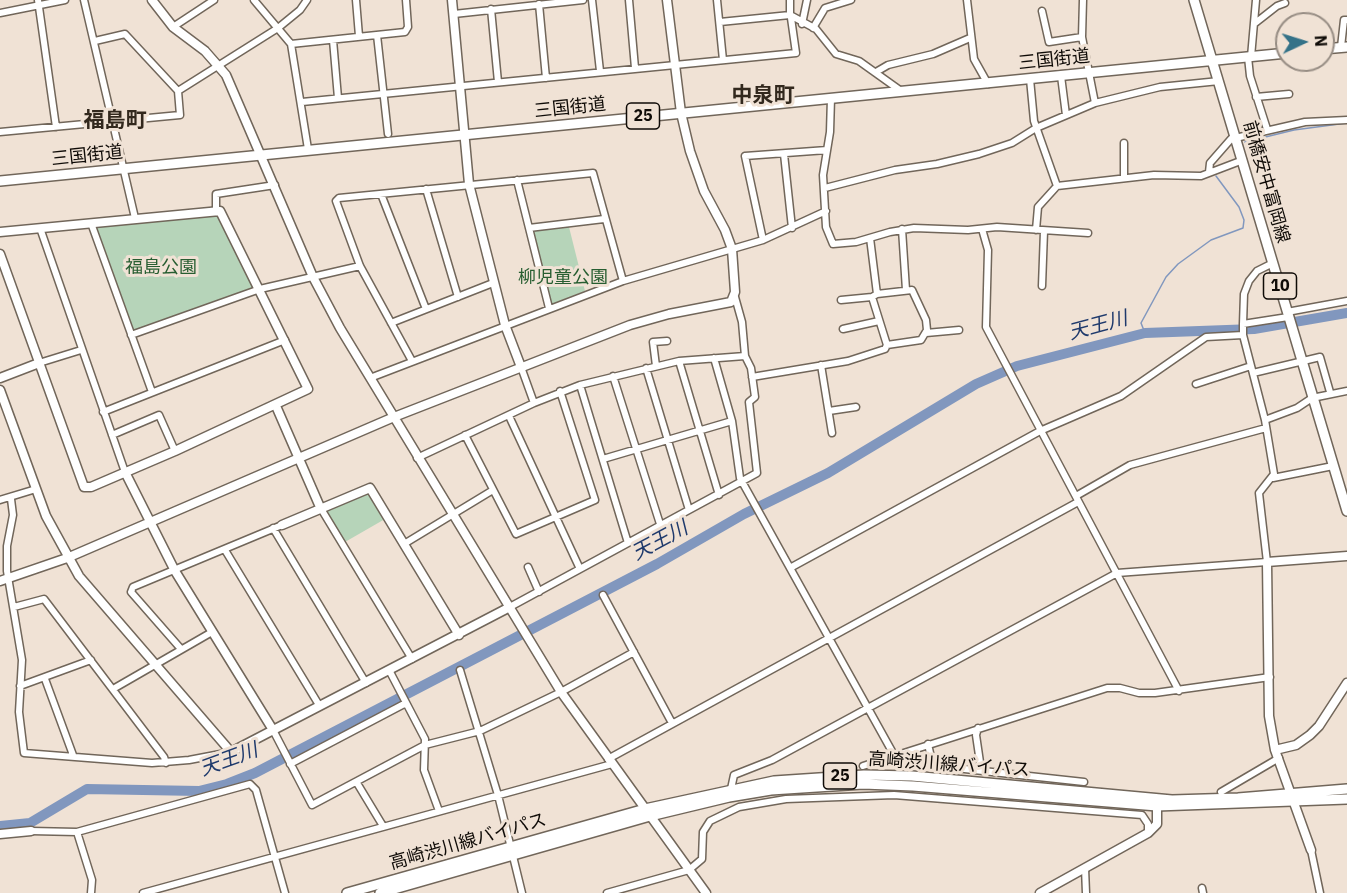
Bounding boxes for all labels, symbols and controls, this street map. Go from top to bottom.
north arrow [1275,12,1335,72]
text: N [1311,34,1331,47]
street label: 三国街道 [1017,45,1091,75]
district label: 中泉町 [732,83,794,109]
street label: 三国街道 [533,93,607,123]
road number: 25 [626,103,660,129]
district label: 福島町 [84,108,146,134]
street label: 前橋安中富岡線 [1238,118,1294,246]
street label: 三国街道 [50,141,124,171]
park label: 福島公園 [125,257,197,279]
park label: 柳児童公園 [518,267,608,289]
road number: 10 [1264,273,1296,299]
water label: 天王川 [1066,307,1130,345]
water label: 天王川 [628,516,692,566]
water label: 天王川 [197,738,261,782]
street label: 高崎渋川線バイパス [867,749,1031,781]
road number: 25 [824,763,856,789]
street label: 高崎渋川線バイパス [387,809,549,875]

